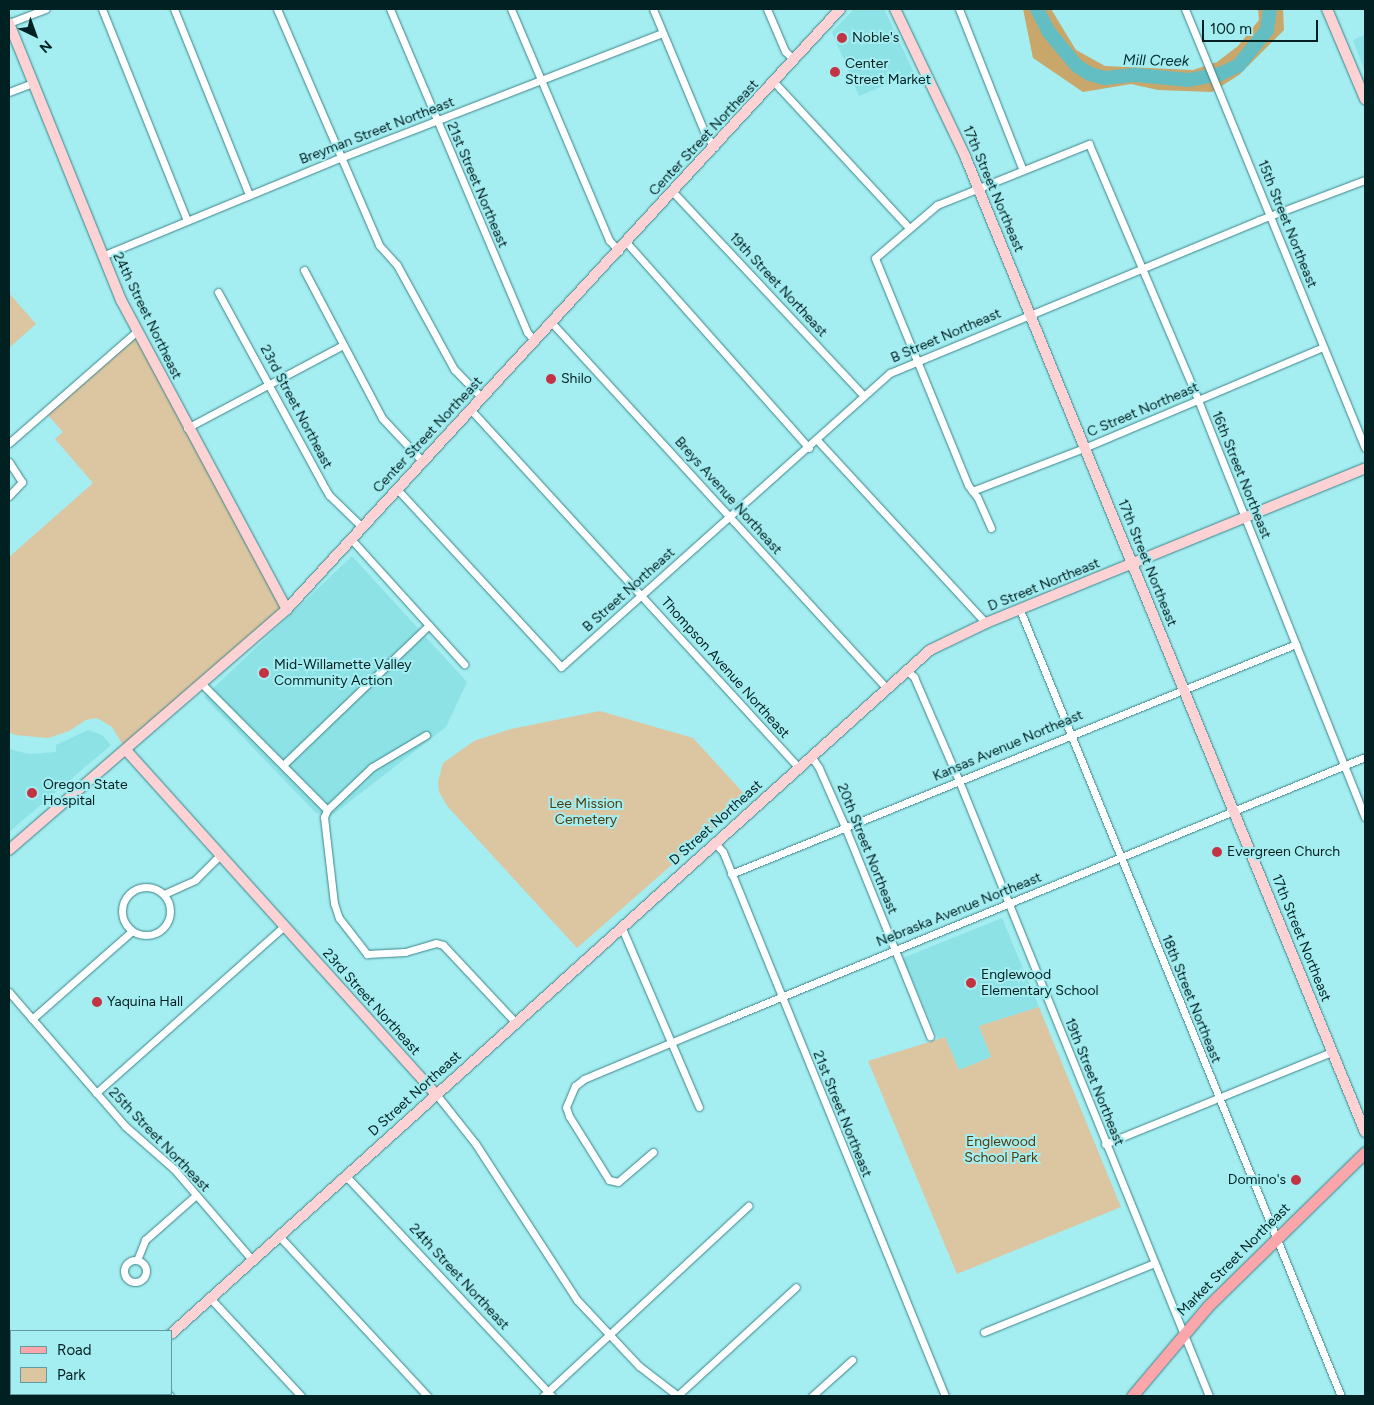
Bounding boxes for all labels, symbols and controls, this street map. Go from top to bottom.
north arrow [10,10,60,60]
scale bar [1204,10,1320,42]
text: 100 m [1210,20,1252,38]
place label: Noble's [852,30,899,46]
marker: Noble's [836,32,848,44]
text: N [36,37,55,56]
water label: Mill Creek [1123,51,1189,71]
place label: Center Street Market [845,56,931,88]
marker: Center Street Market [829,66,841,78]
street label: Center Street Northeast [646,76,762,200]
street label: Breyman Street Northeast [297,94,457,168]
street label: 21st Street Northeast [443,120,511,250]
street label: 17th Street Northeast [959,123,1027,255]
street label: 15th Street Northeast [1254,158,1320,290]
street label: 19th Street Northeast [725,229,831,341]
street label: 24th Street Northeast [109,250,185,382]
street label: B Street Northeast [888,305,1004,367]
street label: 23rd Street Northeast [256,342,336,472]
place label: Shilo [561,371,592,387]
street label: Center Street Northeast [370,373,486,497]
marker: Shilo [545,373,557,385]
street label: C Street Northeast [1085,379,1201,441]
street label: 16th Street Northeast [1208,409,1274,541]
street label: Breys Avenue Northeast [671,434,785,558]
street label: 17th Street Northeast [1114,497,1180,629]
street label: B Street Northeast [580,544,678,636]
street label: D Street Northeast [986,555,1102,615]
street label: Thompson Avenue Northeast [657,594,793,742]
place label: Mid-Willamette Valley Community Action [274,657,412,690]
marker: Mid-Willamette Valley Community Action [258,667,270,679]
street label: Kansas Avenue Northeast [931,707,1085,785]
place label: Oregon State Hospital [43,777,128,810]
street label: D Street Northeast [666,777,766,869]
street label: 20th Street Northeast [833,781,901,917]
marker: Oregon State Hospital [25,786,39,800]
park label: Lee Mission Cemetery [549,796,623,829]
place label: Evergreen Church [1227,844,1340,860]
marker: Evergreen Church [1211,846,1223,858]
street label: Nebraska Avenue Northeast [874,869,1044,951]
street label: 17th Street Northeast [1268,872,1334,1004]
street label: 18th Street Northeast [1158,932,1224,1066]
street label: 23rd Street Northeast [319,945,423,1059]
place label: Englewood Elementary School [981,967,1099,1000]
marker: Englewood Elementary School [965,977,977,989]
place label: Yaquina Hall [107,994,183,1010]
marker: Yaquina Hall [91,996,103,1008]
street label: 19th Street Northeast [1061,1016,1127,1148]
street label: D Street Northeast [365,1048,465,1140]
street label: 21st Street Northeast [809,1048,875,1180]
street label: 25th Street Northeast [105,1084,213,1196]
park label: Englewood School Park [964,1134,1038,1166]
place label: Domino's [1228,1172,1286,1188]
marker: Domino's [1290,1174,1302,1186]
street label: Market Street Northeast [1174,1200,1294,1320]
street label: 24th Street Northeast [405,1220,513,1334]
legend [10,1330,172,1395]
text: Road [57,1341,92,1359]
text: Park [57,1366,86,1384]

